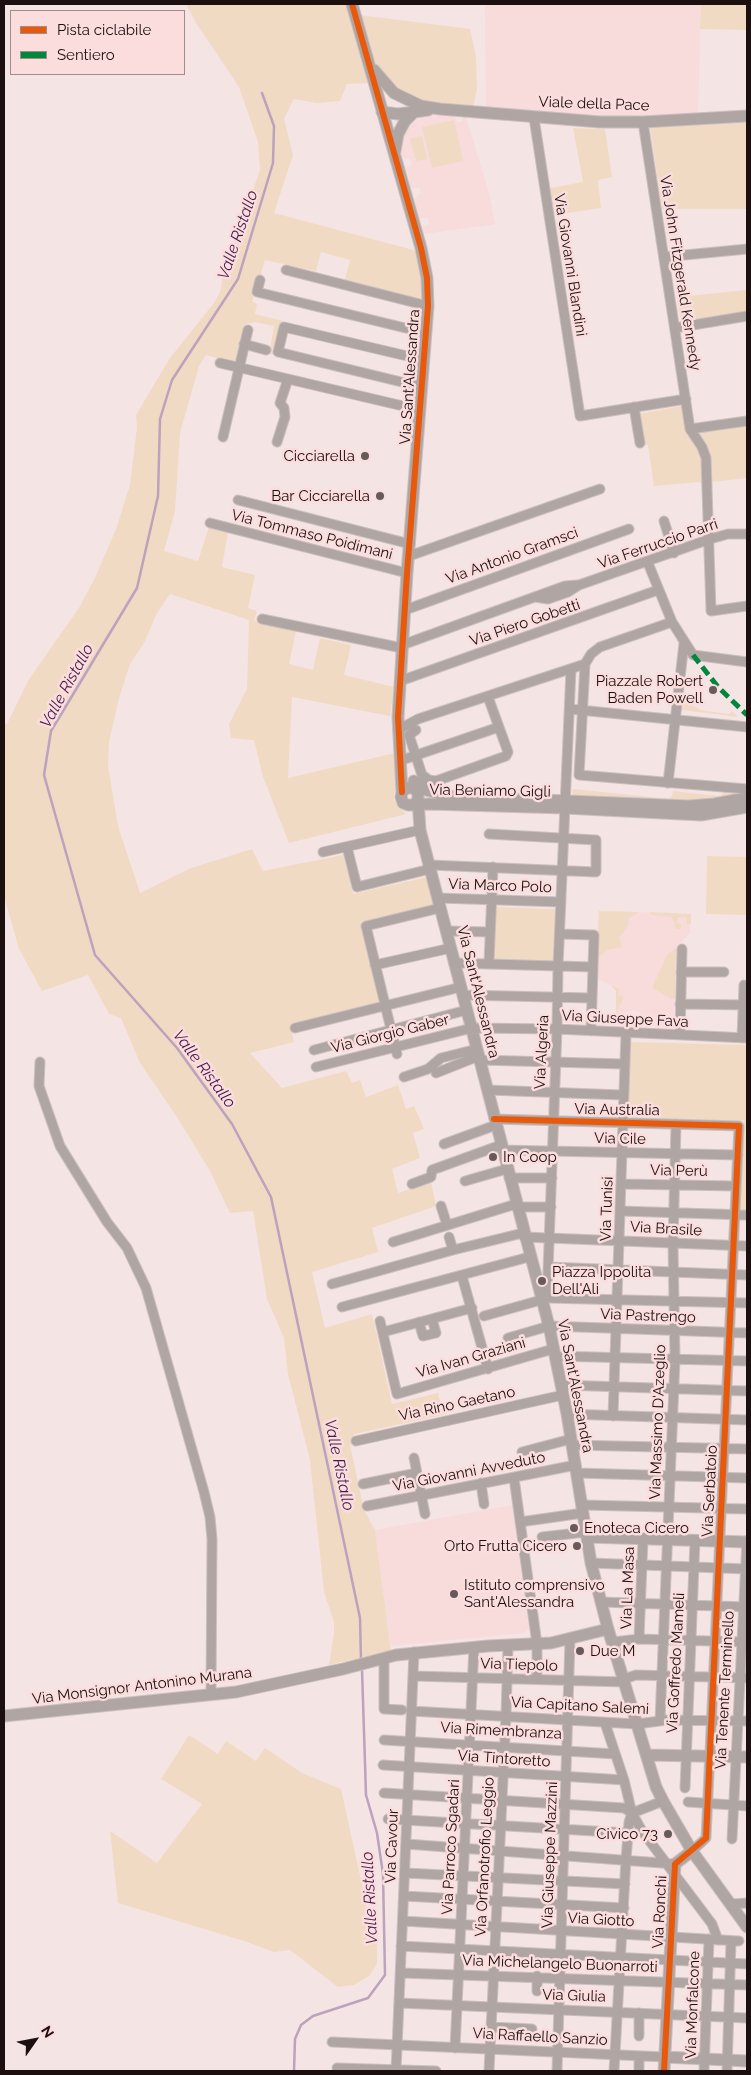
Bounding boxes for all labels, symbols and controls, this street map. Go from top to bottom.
legend [10,10,185,75]
text: Pista ciclabile [57,21,151,39]
text: Sentiero [57,46,115,64]
street label: Viale della Pace [538,93,650,115]
street label: Via John Fitzgerald Kennedy [656,174,704,372]
water label: Valle Ristallo [214,188,262,282]
street label: Via Giovanni Blandini [550,192,590,338]
street label: Via Sant'Alessandra [396,309,424,445]
place label: Cicciarella [283,447,355,465]
marker: Cicciarella [359,450,371,462]
place label: Bar Cicciarella [271,487,370,505]
marker: Bar Cicciarella [374,490,386,502]
street label: Via Tommaso Poidimani [230,506,394,564]
street label: Via Ferruccio Parri [596,515,720,573]
street label: Via Antonio Gramsci [443,524,581,588]
street label: Via Piero Gobetti [467,596,583,650]
water label: Valle Ristallo [36,641,98,731]
place label: Piazzale Robert Baden Powell [596,672,703,707]
marker: Piazzale Robert Baden Powell [707,684,719,696]
street label: Via Beniamo Gigli [429,781,551,801]
street label: Via Marco Polo [448,875,552,897]
street label: Via Sant'Alessandra [453,924,503,1060]
street label: Via Giuseppe Fava [561,1007,689,1031]
street label: Via Giorgio Gaber [329,1011,451,1057]
street label: Via Algeria [531,1014,553,1090]
water label: Valle Ristallo [168,1026,240,1112]
street label: Via Australia [574,1100,660,1120]
street label: Via Cile [594,1130,646,1148]
place label: In Coop [503,1148,557,1166]
marker: In Coop [487,1151,499,1163]
street label: Via Perù [650,1161,708,1181]
street label: Via Tunisi [597,1176,617,1242]
street label: Via Brasile [629,1218,703,1240]
place label: Piazza Ippolita Dell'Ali [552,1263,651,1298]
marker: Piazza Ippolita Dell'Ali [536,1275,548,1287]
street label: Via Pastrengo [600,1305,696,1327]
street label: Via Sant'Alessandra [553,1318,597,1454]
street label: Via Ivan Graziani [414,1334,528,1382]
street label: Via Massimo D'Azeglio [646,1344,670,1500]
street label: Via Rino Gaetano [397,1383,517,1425]
water label: Valle Ristallo [320,1418,358,1512]
street label: Via Serbatoio [699,1445,721,1537]
street label: Via Giovanni Avveduto [391,1448,547,1496]
place label: Enoteca Cicero [584,1519,689,1537]
marker: Enoteca Cicero [568,1522,580,1534]
place label: Orto Frutta Cicero [444,1537,567,1555]
marker: Orto Frutta Cicero [571,1540,583,1552]
street label: Via La Masa [618,1546,638,1630]
place label: Istituto comprensivo Sant'Alessandra [464,1576,605,1611]
marker: Istituto comprensivo Sant'Alessandra [448,1588,460,1600]
street label: Via Goffredo Mameli [663,1592,689,1734]
street label: Via Tenente Terminello [712,1610,738,1770]
place label: Due M [590,1642,635,1660]
marker: Due M [574,1645,586,1657]
street label: Via Tiepolo [480,1655,558,1675]
street label: Via Monsignor Antonino Murana [31,1664,253,1708]
street label: Via Capitano Salemi [510,1693,650,1719]
street label: Via Rimembranza [440,1719,562,1743]
street label: Via Tintoretto [457,1747,551,1771]
street label: Via Orfanotrofio Leggio [472,1777,498,1937]
street label: Via Parroco Sgadari [438,1779,464,1915]
street label: Via Giuseppe Mazzini [538,1781,562,1929]
street label: Via Cavour [382,1808,402,1884]
place label: Civico 73 [596,1825,658,1843]
marker: Civico 73 [662,1828,674,1840]
water label: Valle Ristallo [358,1851,382,1945]
street label: Via Ronchi [649,1875,671,1949]
street label: Via Giotto [567,1909,635,1931]
street label: Via Monfalcone [682,1951,704,2059]
street label: Via Michelangelo Buonarroti [462,1952,658,1976]
street label: Via Giulia [542,1986,606,2006]
north arrow [10,2015,60,2065]
text: N [38,2023,57,2041]
street label: Via Raffaello Sanzio [472,2024,608,2050]

